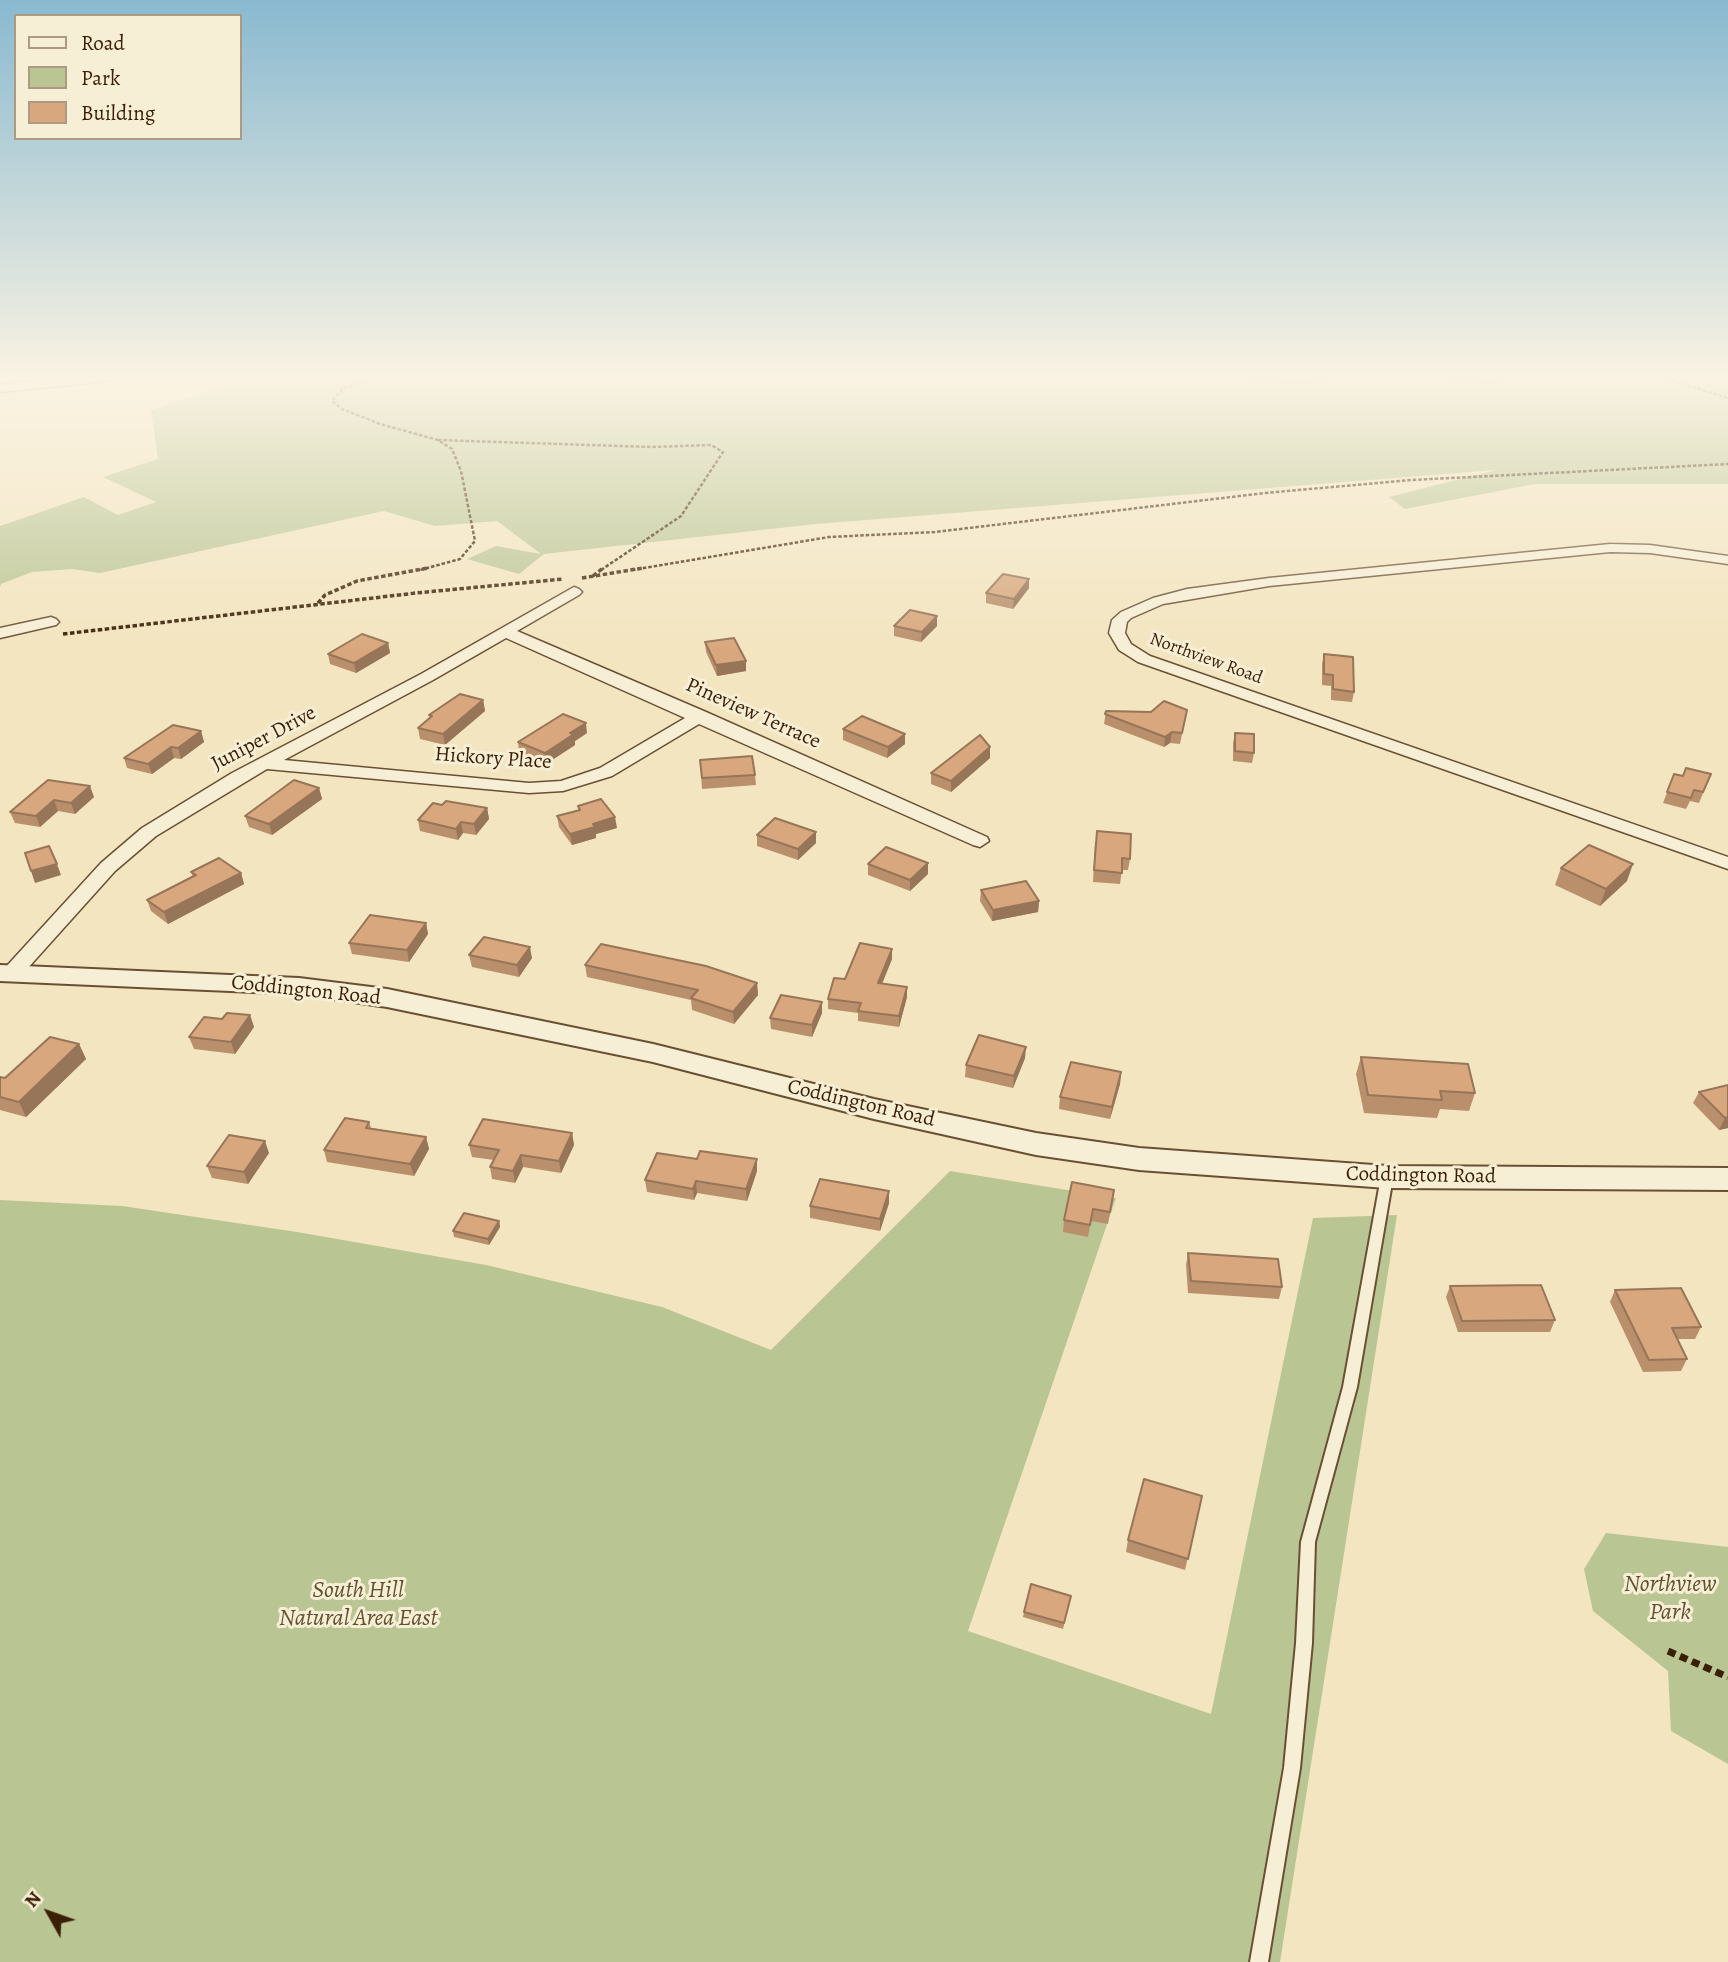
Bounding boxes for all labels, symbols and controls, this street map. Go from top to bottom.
legend [14,14,242,140]
text: Road [81,29,125,57]
text: Park [81,64,120,92]
text: Building [81,99,155,127]
street label: Northview Road [1147,629,1265,689]
street label: Pineview Terrace [682,673,824,755]
street label: Juniper Drive [207,701,321,777]
street label: Hickory Place [434,742,552,776]
street label: Coddington Road [230,971,382,1011]
street label: Coddington Road [785,1075,937,1133]
street label: Coddington Road [1346,1162,1496,1190]
park label: Northview Park [1624,1571,1716,1627]
park label: South Hill Natural Area East [279,1577,437,1633]
north arrow [14,1878,84,1948]
text: N [19,1886,47,1913]

